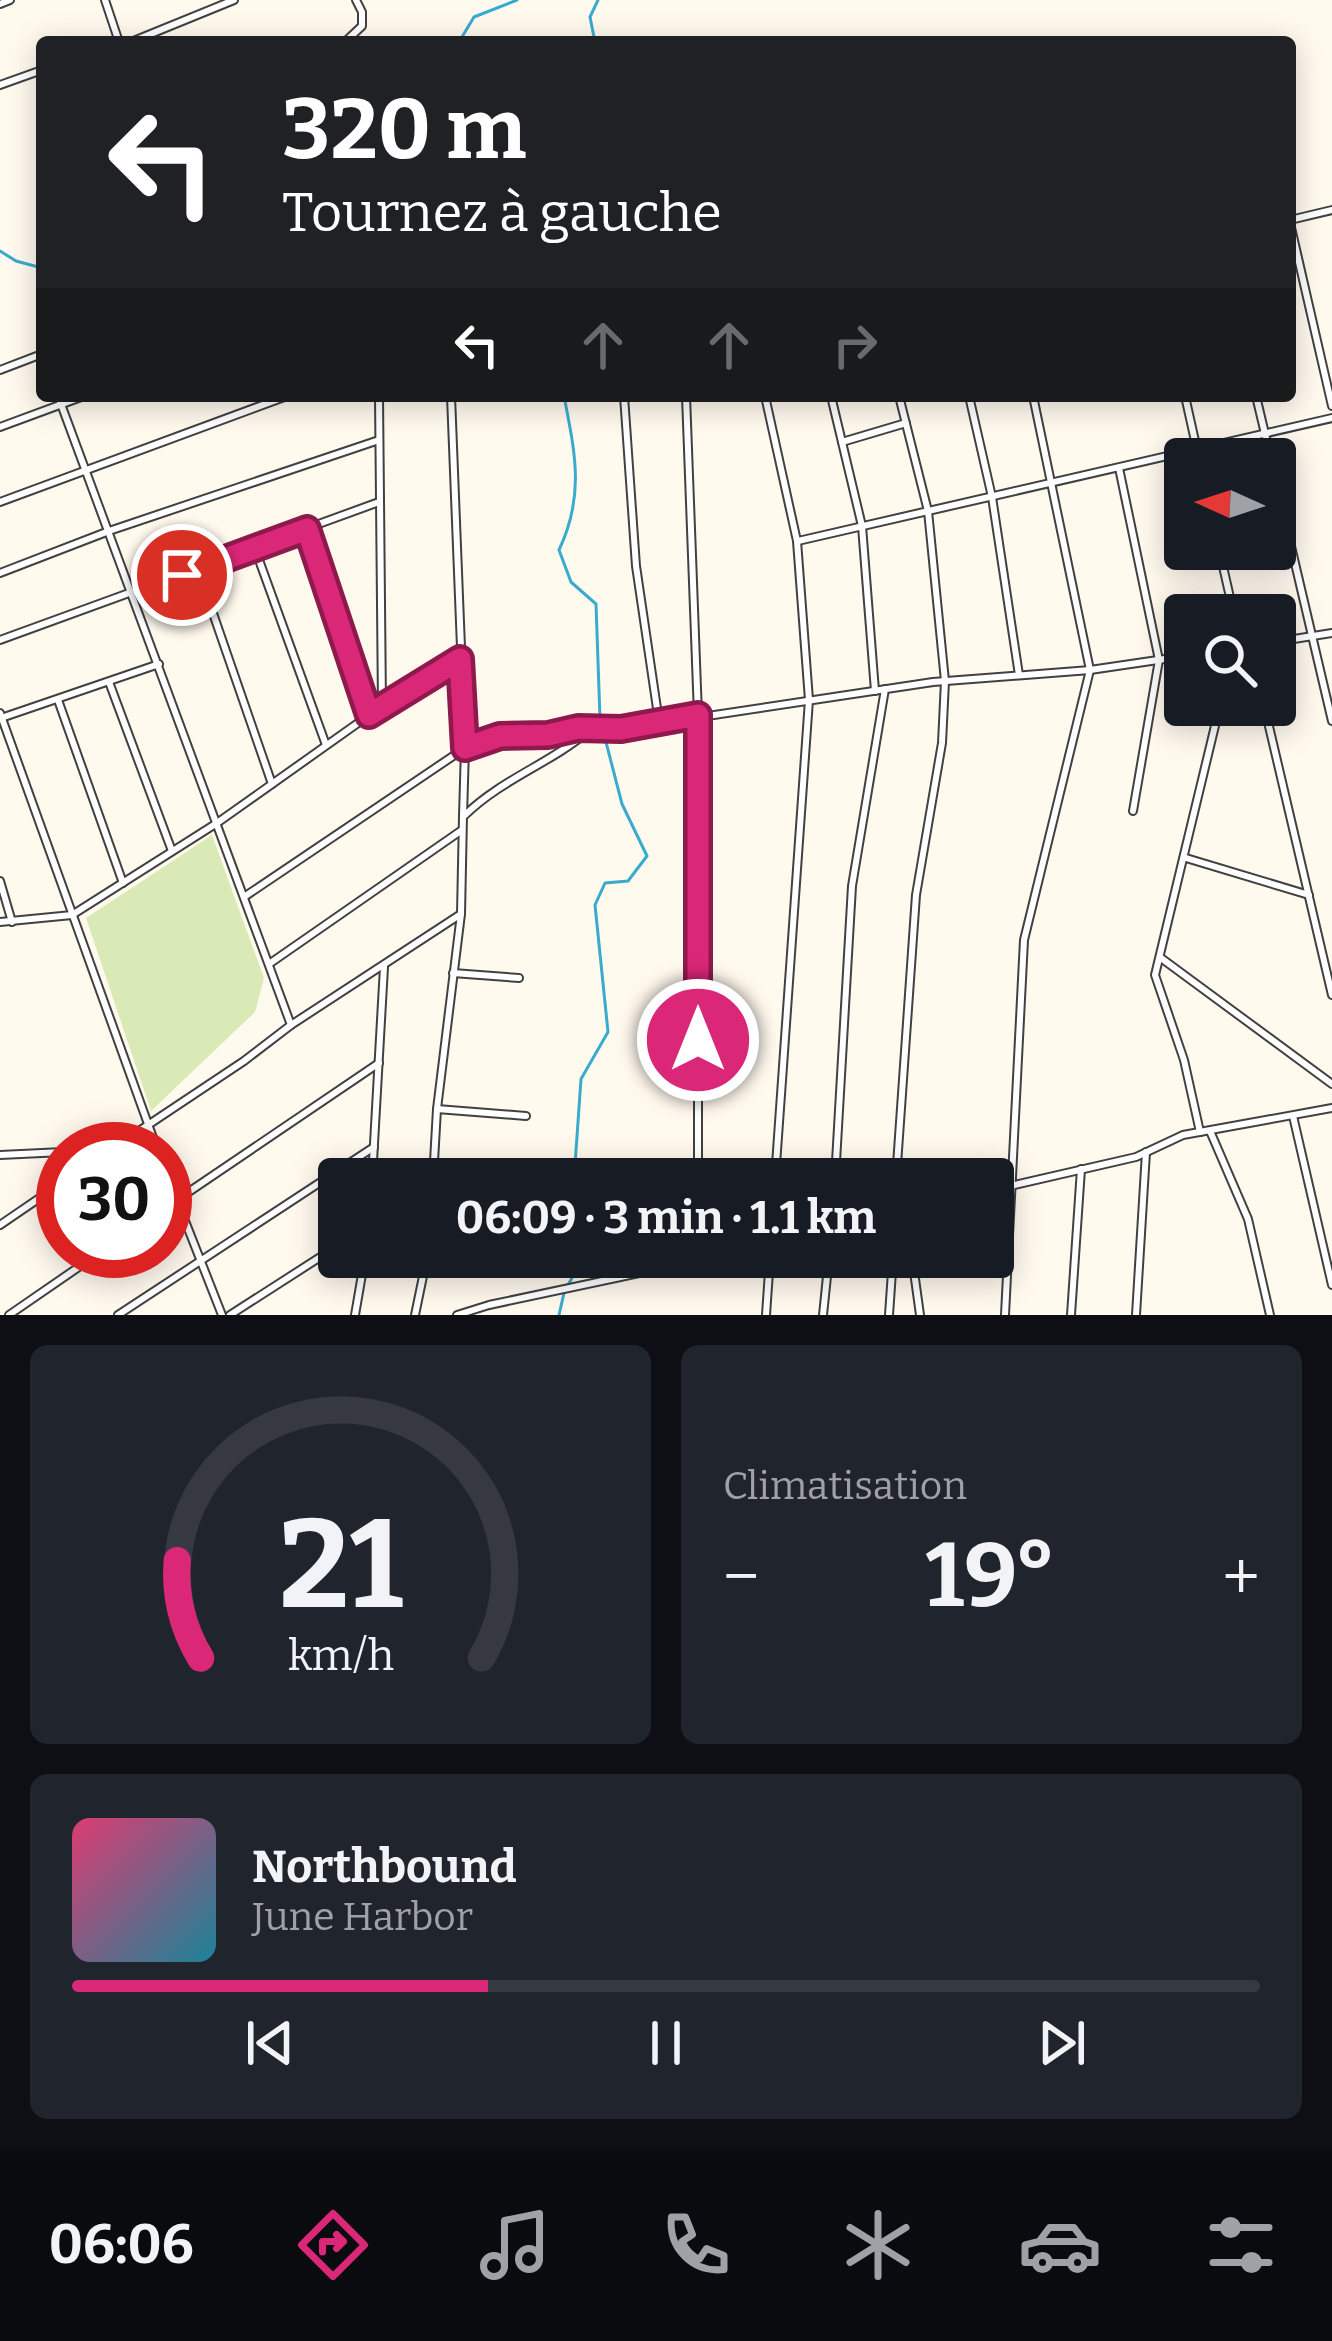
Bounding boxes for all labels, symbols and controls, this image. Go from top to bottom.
text: 320 m [282,79,526,180]
icon: left [84,84,240,240]
text: Tournez à gauche [282,181,722,245]
icon: left [444,312,510,378]
icon: ahead [570,312,636,378]
icon: ahead [696,312,762,378]
icon: right [822,312,888,378]
north arrow [1164,438,1296,570]
map controls [1164,438,1296,726]
pin [131,524,233,626]
icon: arrive [149,542,215,608]
button: search [1164,594,1296,726]
position arrow [635,977,761,1103]
speed limit sign: 30 [36,1122,192,1278]
text: 06:09 · 3 min · 1.1 km [456,1191,876,1245]
text: Climatisation [723,1463,967,1509]
text: 21 [278,1490,403,1640]
text: 19° [925,1522,1056,1630]
text: − [723,1537,759,1616]
text: + [1222,1537,1260,1616]
text: km/h [287,1629,394,1680]
text: Northbound [252,1840,517,1894]
text: June Harbor [252,1894,473,1940]
icon: previous [237,2010,303,2076]
icon: pause [633,2010,699,2076]
icon: next [1029,2010,1095,2076]
icon: directions [291,2203,375,2287]
icon: music [473,2203,557,2287]
icon: phone [654,2203,738,2287]
icon: climate [836,2203,920,2287]
icon: car [1018,2203,1102,2287]
icon: filters [1199,2203,1283,2287]
text: 06:06 [49,2213,194,2277]

